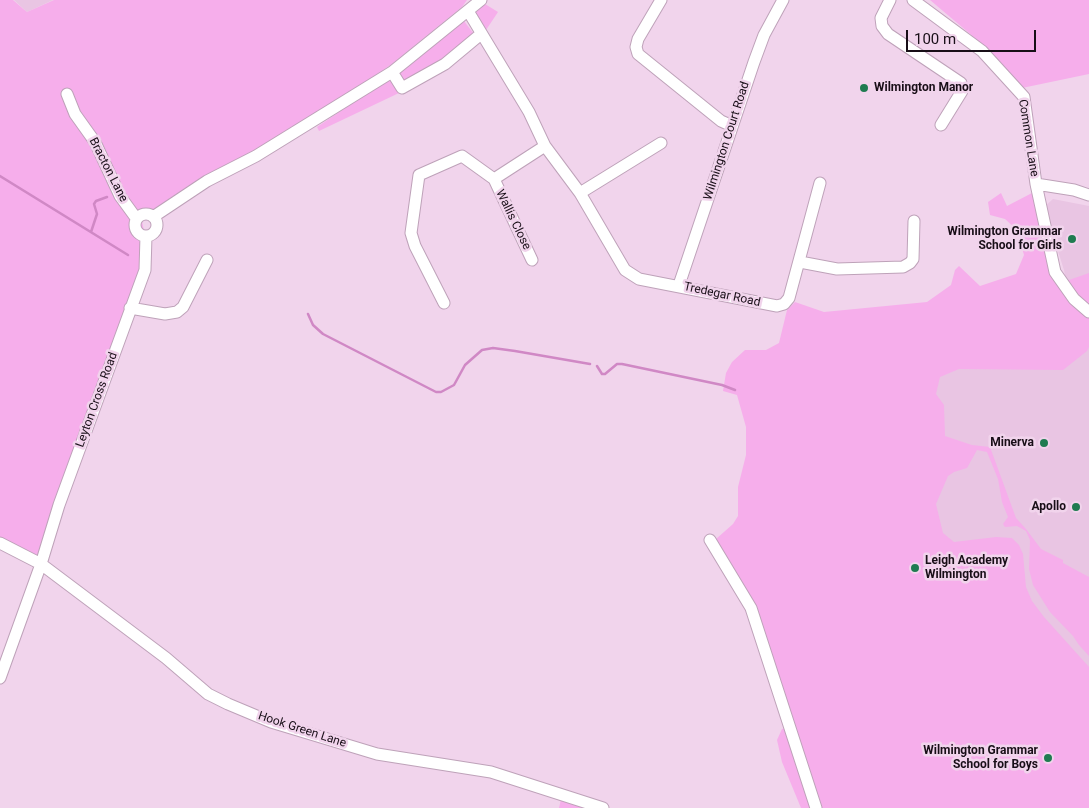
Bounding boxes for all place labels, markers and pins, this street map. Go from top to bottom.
place label: Wilmington Manor [874,81,973,95]
marker: Wilmington Manor [858,82,870,94]
place label: Wilmington Grammar School for Girls [947,225,1062,253]
marker: Wilmington Grammar School for Girls [1066,233,1078,245]
place label: Minerva [990,436,1034,450]
marker: Minerva [1038,437,1050,449]
place label: Apollo [1031,500,1066,514]
marker: Apollo [1070,501,1082,513]
place label: Leigh Academy Wilmington [925,554,1008,582]
marker: Leigh Academy Wilmington [909,562,921,574]
place label: Wilmington Grammar School for Boys [923,744,1038,772]
marker: Wilmington Grammar School for Boys [1042,752,1054,764]

